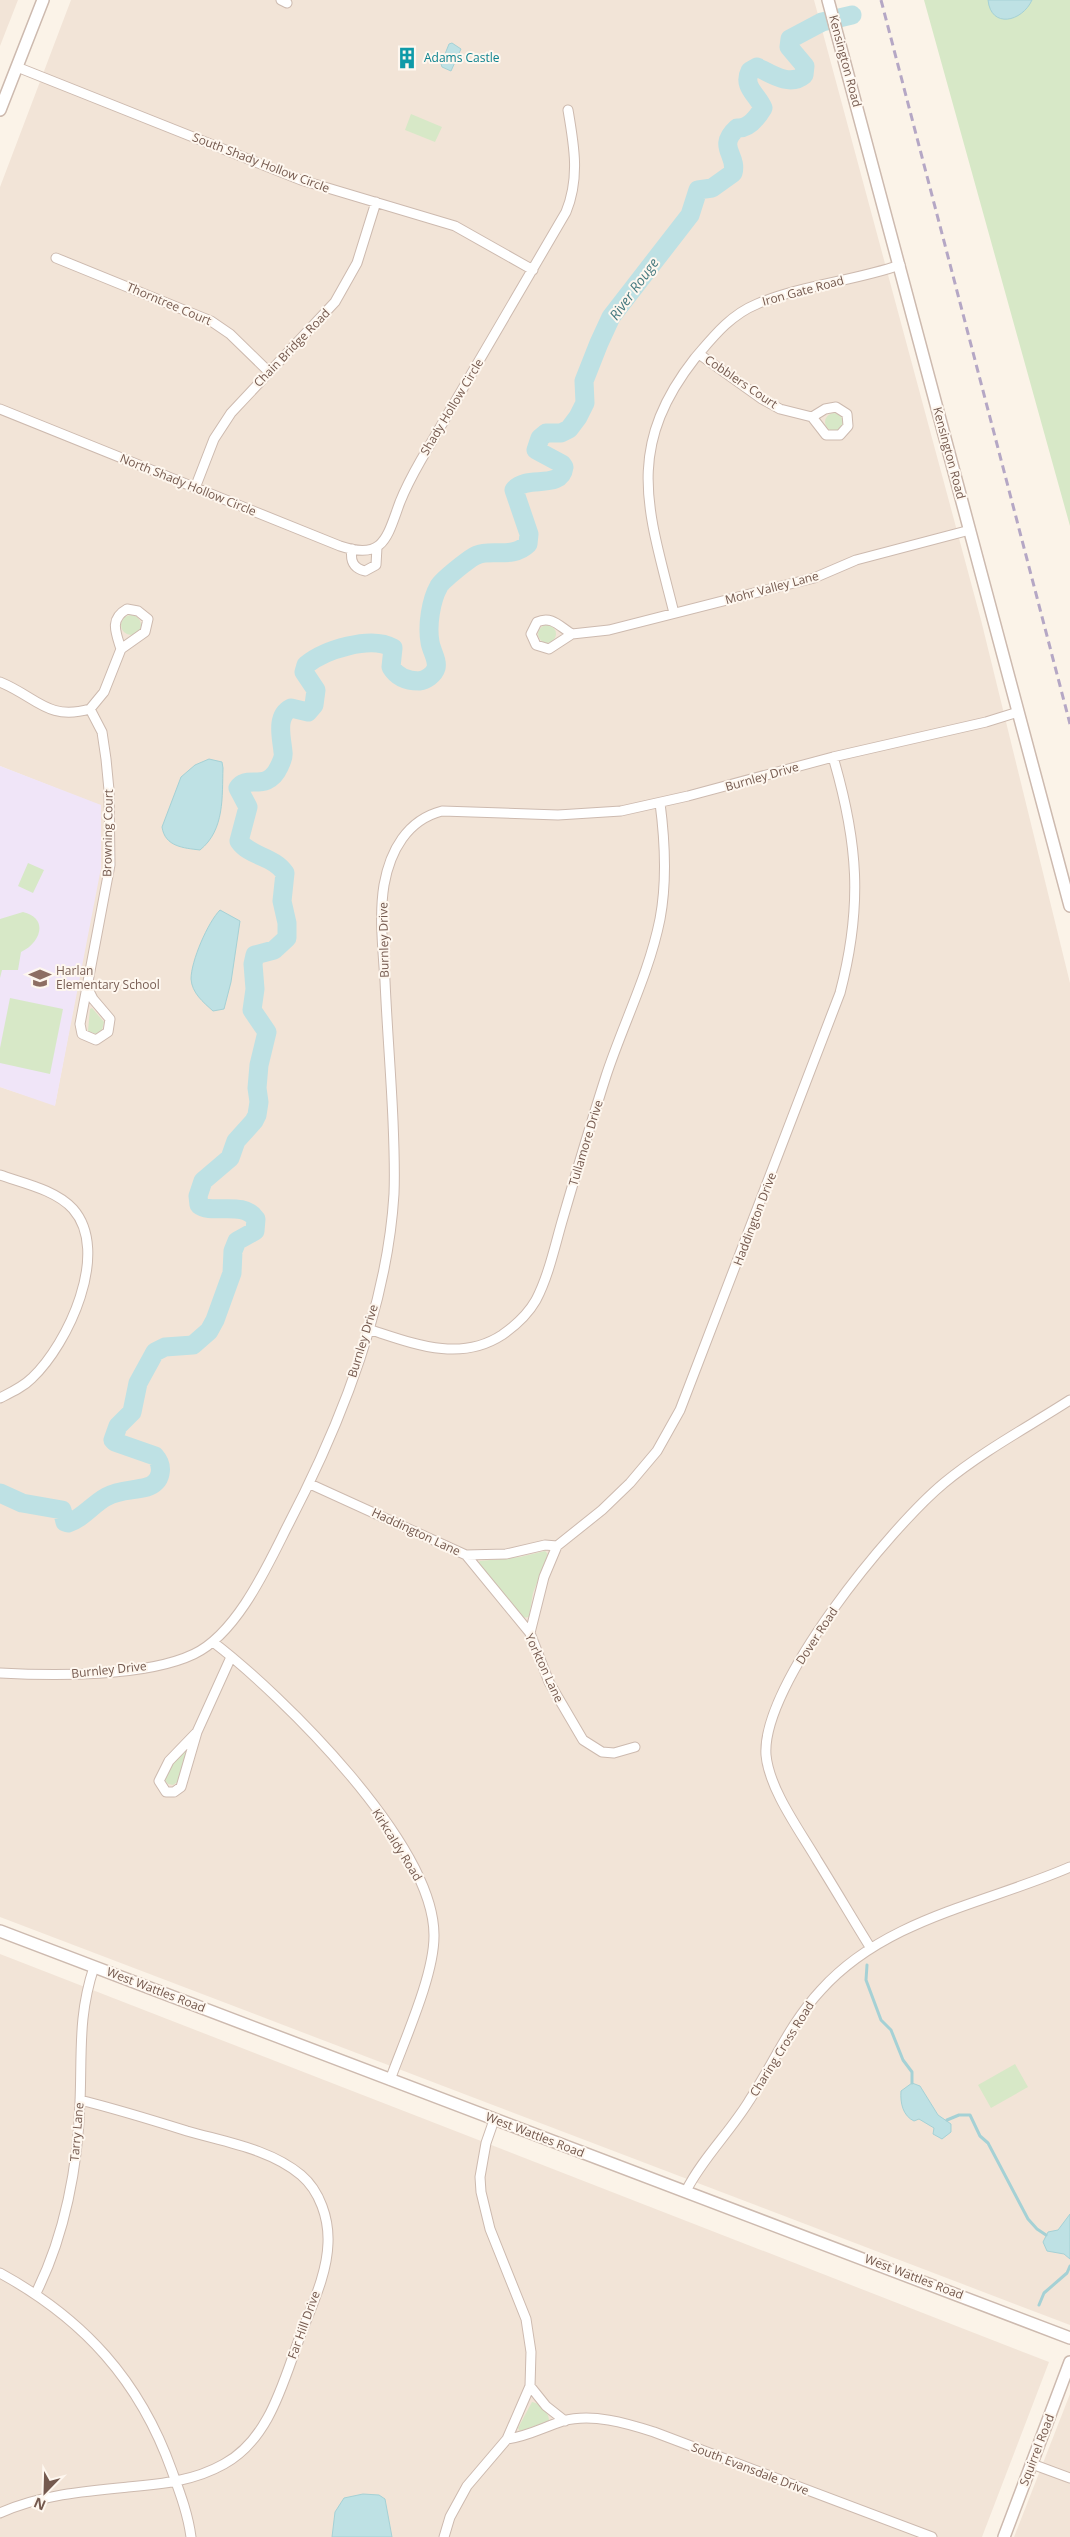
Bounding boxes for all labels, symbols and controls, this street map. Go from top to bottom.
street label: Kensington Road [825,13,866,109]
building icon: Adams Castle [394,45,420,71]
place label: Adams Castle [424,49,500,66]
street label: South Shady Hollow Circle [190,128,333,197]
water label: River Rouge [605,254,663,324]
street label: Iron Gate Road [760,271,846,310]
street label: Thorntree Court [124,278,214,329]
street label: Chain Bridge Road [250,305,334,391]
street label: Cobblers Court [702,351,781,412]
street label: Shady Hollow Circle [416,355,487,458]
street label: Kensington Road [929,405,970,501]
street label: North Shady Hollow Circle [117,449,259,520]
street label: Mohr Valley Lane [723,567,821,608]
street label: Burnley Drive [723,758,801,795]
street label: Browning Court [98,789,117,877]
street label: Burnley Drive [374,902,393,978]
place label: Harlan Elementary School [56,962,160,993]
school or university icon: Harlan Elementary School [27,965,53,991]
street label: Tullamore Drive [564,1097,607,1188]
street label: Haddington Drive [729,1170,780,1268]
street label: Burnley Drive [343,1302,382,1380]
street label: Haddington Lane [369,1504,464,1560]
street label: Dover Road [792,1604,841,1668]
street label: Yorkton Lane [521,1631,568,1705]
street label: Burnley Drive [70,1657,148,1682]
street label: Kirkcaldy Road [368,1805,426,1884]
street label: West Wattles Road [104,1963,208,2016]
street label: Charing Cross Road [745,1998,818,2100]
street label: Tarry Lane [65,2101,88,2162]
street label: West Wattles Road [483,2108,587,2161]
street label: West Wattles Road [862,2250,966,2303]
street label: Far Hill Drive [283,2288,324,2361]
street label: Squirrel Road [1015,2411,1058,2488]
street label: South Evansdale Drive [689,2438,812,2499]
north arrow [20,2467,70,2517]
text: N [31,2493,49,2515]

